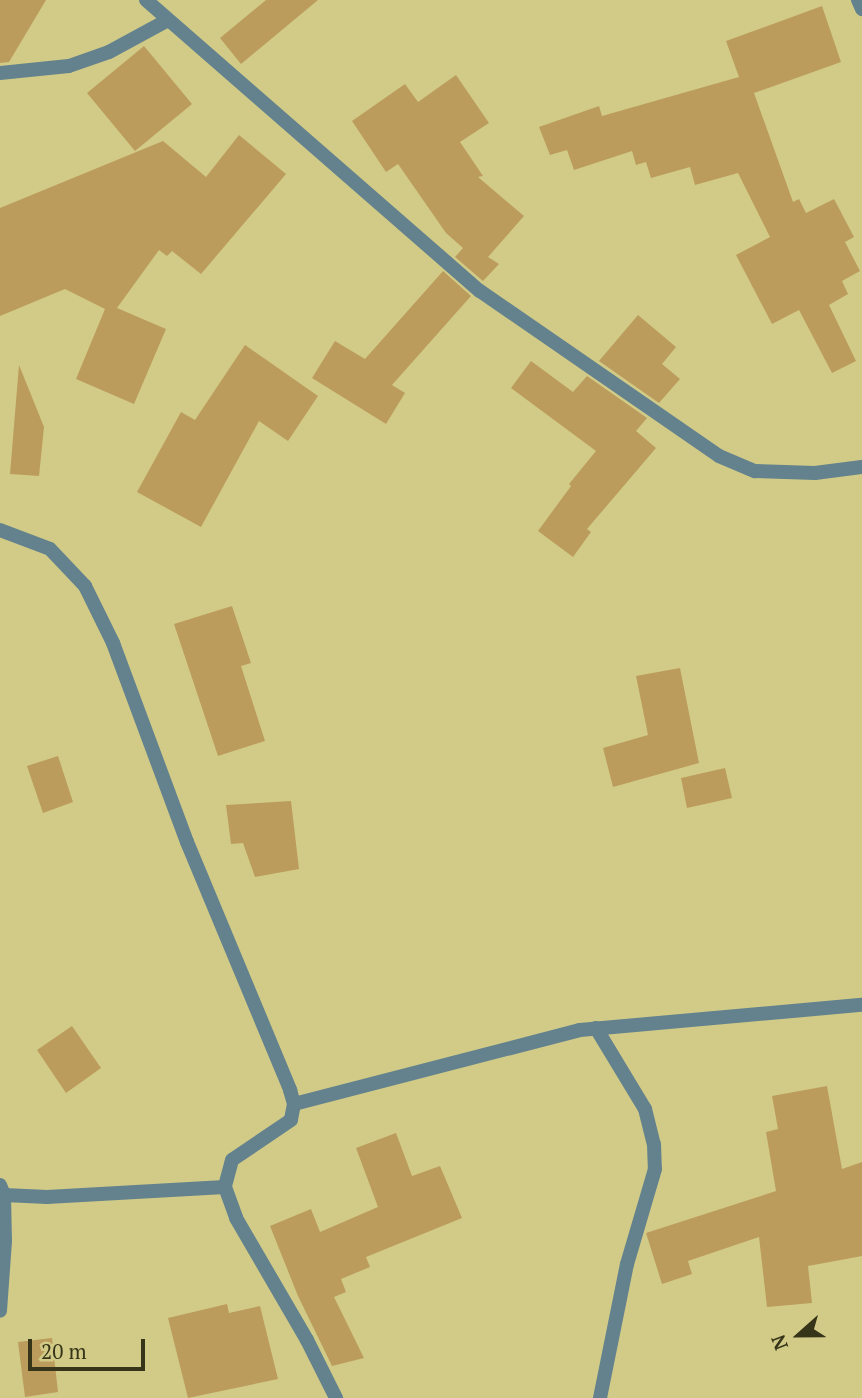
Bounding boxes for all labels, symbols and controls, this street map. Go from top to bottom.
north arrow [764,1300,834,1370]
scale bar [32,1324,149,1368]
text: N [765,1332,793,1354]
text: 20 m [41,1337,87,1365]

